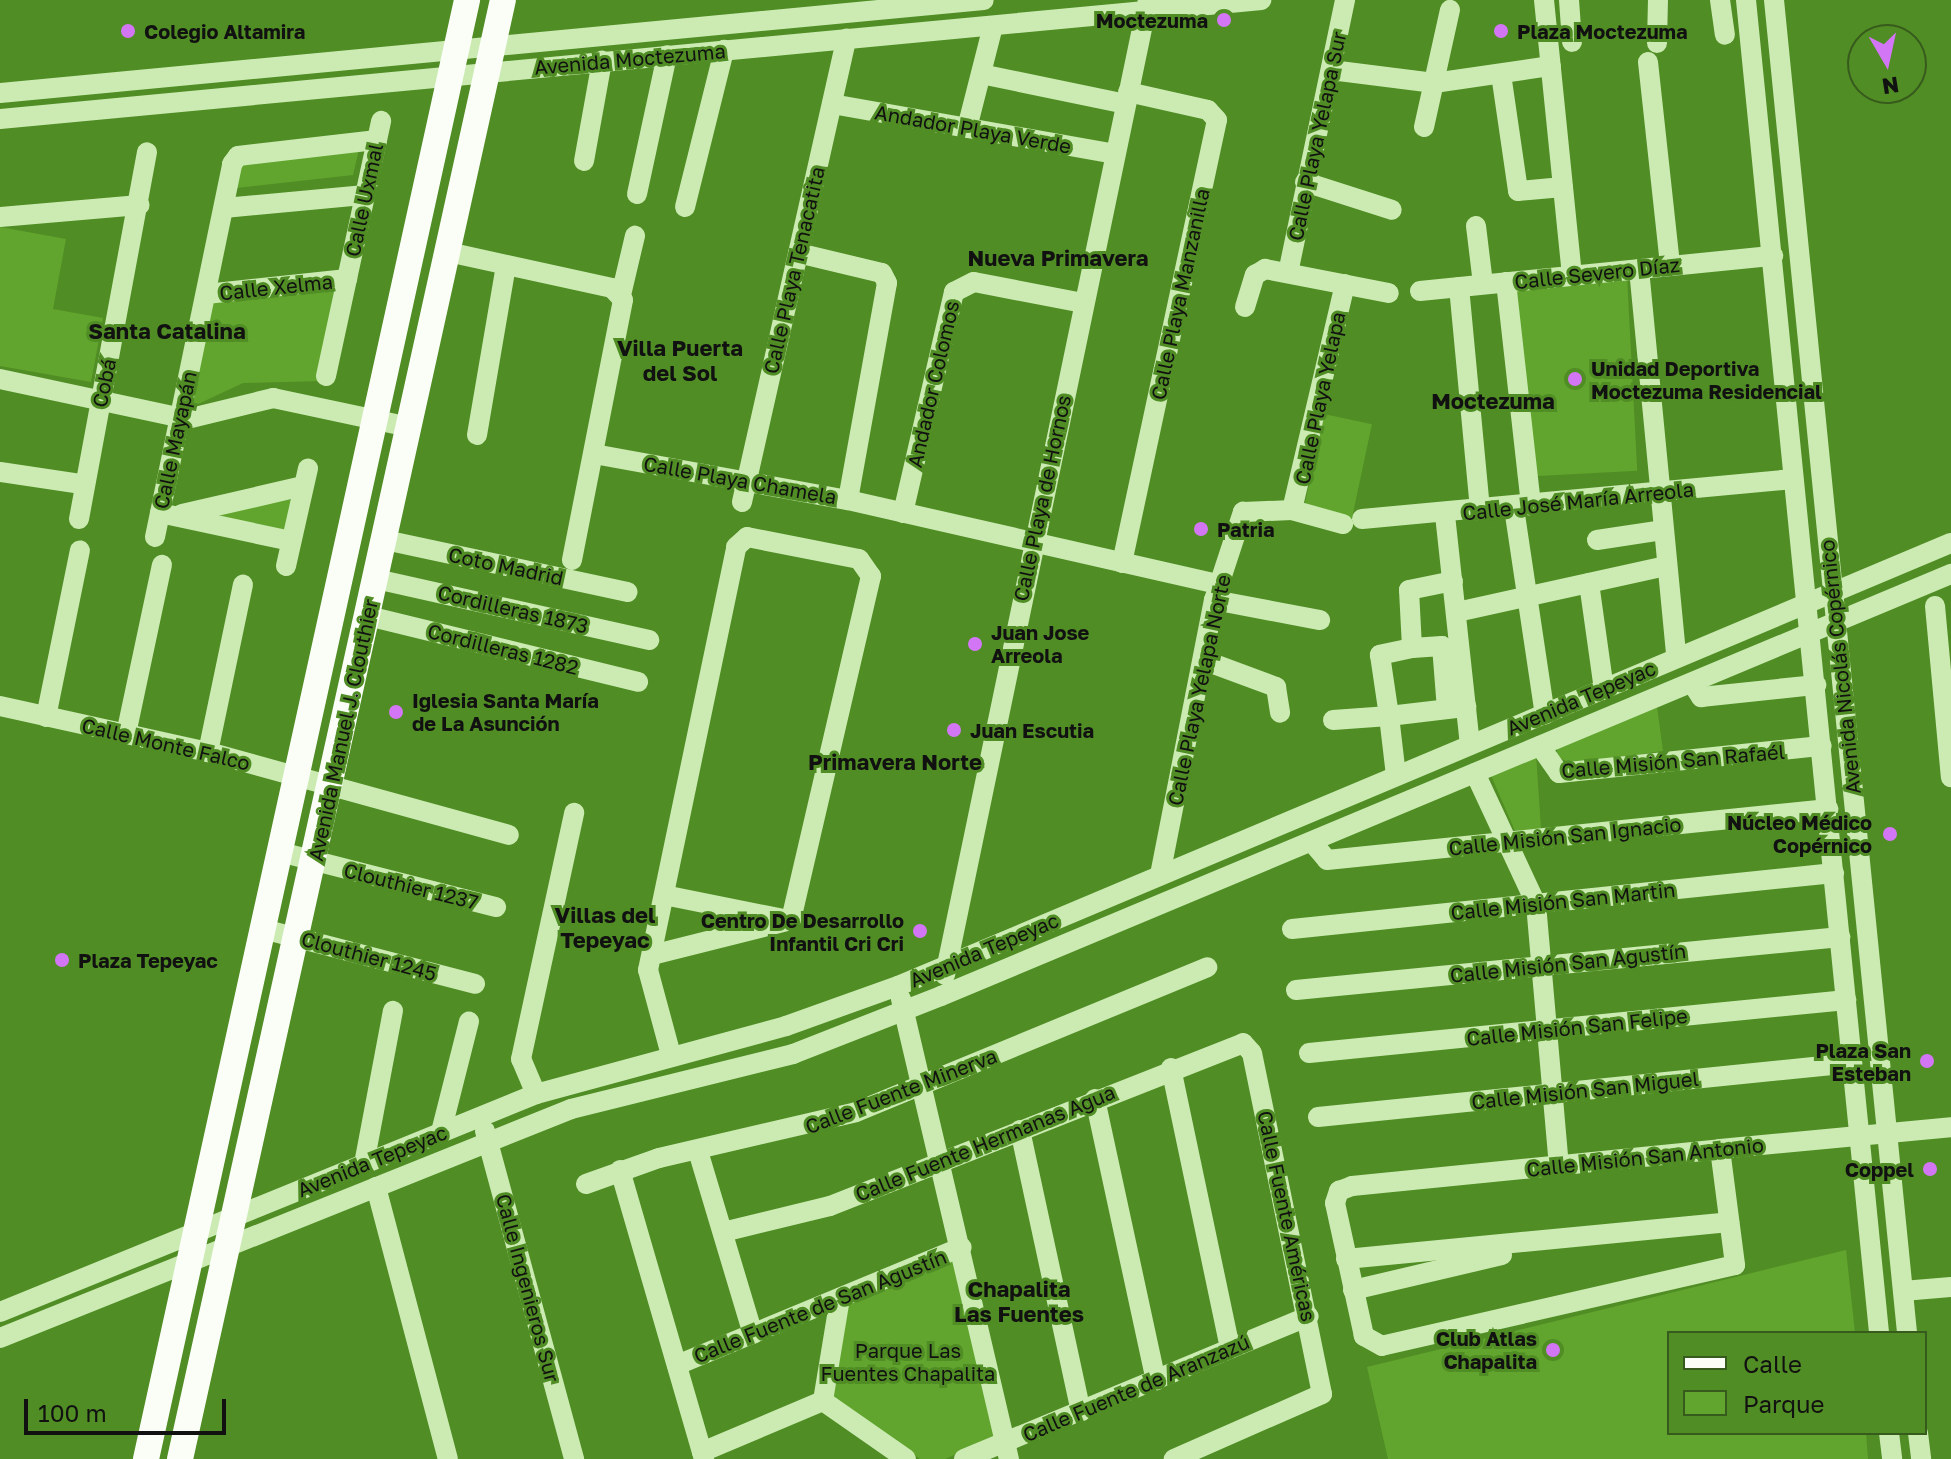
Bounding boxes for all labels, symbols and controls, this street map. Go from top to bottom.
place label: Moctezuma [1096,8,1208,32]
marker: Moctezuma [1215,11,1233,29]
place label: Colegio Altamira [144,19,305,43]
place label: Plaza Moctezuma [1517,19,1688,43]
marker: Colegio Altamira [119,22,137,40]
marker: Plaza Moctezuma [1492,22,1510,40]
north arrow [1847,24,1927,104]
street label: Calle Playa Yelapa Sur [1283,29,1351,243]
street label: Avenida Moctezuma [533,39,727,79]
text: N [1880,72,1901,101]
street label: Andador Playa Verde [873,100,1073,158]
street label: Calle Uxmal [340,141,388,259]
street label: Calle Playa Tenacatita [758,164,830,376]
street label: Calle Playa Manzanilla [1146,186,1214,402]
district label: Nueva Primavera [968,245,1148,271]
street label: Calle Severo Díaz [1513,252,1681,294]
street label: Calle Xelma [218,269,334,305]
street label: Andador Colomos [902,298,964,470]
street label: Calle Playa Yelapa [1290,310,1350,486]
district label: Santa Catalina [88,318,246,344]
district label: Villa Puerta del Sol [617,334,743,386]
street label: Cobá [87,356,121,410]
place label: Unidad Deportiva Moctezuma Residencial [1591,356,1822,403]
street label: Calle Mayapán [149,369,201,511]
marker: Unidad Deportiva Moctezuma Residencial [1566,370,1584,388]
district label: Moctezuma [1431,388,1555,414]
street label: Calle Playa de Hornos [1008,393,1076,603]
street label: Calle Playa Chamela [642,451,838,509]
street label: Calle José María Arreola [1461,477,1695,525]
place label: Patria [1217,517,1275,541]
marker: Patria [1192,520,1210,538]
street label: Avenida Nicolás Copérnico [1815,539,1865,795]
street label: Coto Madrid [446,542,566,590]
street label: Calle Playa Yelapa Norte [1163,572,1235,808]
street label: Cordilleras 1873 [435,580,591,638]
street label: Avenida Manuel J. Clouthier [303,597,383,863]
street label: Cordilleras 1282 [425,619,581,679]
place label: Juan Jose Arreola [991,620,1089,667]
marker: Juan Jose Arreola [966,635,984,653]
street label: Avenida Tepeyac [1503,656,1659,740]
place label: Iglesia Santa María de La Asunción [412,688,599,735]
marker: Iglesia Santa María de La Asunción [387,703,405,721]
street label: Calle Monte Falco [80,713,252,775]
place label: Juan Escutia [970,718,1094,742]
marker: Juan Escutia [945,721,963,739]
street label: Calle Misión San Rafaél [1560,739,1786,783]
district label: Primavera Norte [808,749,982,775]
place label: Núcleo Médico Copérnico [1727,810,1872,857]
street label: Calle Misión San Ignacio [1448,812,1682,860]
marker: Núcleo Médico Copérnico [1879,823,1901,845]
street label: Clouthier 1237 [341,858,481,914]
street label: Calle Misión San Martin [1450,877,1676,925]
district label: Villas del Tepeyac [555,901,655,952]
place label: Centro De Desarrollo Infantil Cri Cri [701,908,904,955]
street label: Avenida Tepeyac [906,908,1062,992]
marker: Centro De Desarrollo Infantil Cri Cri [911,922,929,940]
street label: Clouthier 1245 [299,926,439,986]
street label: Calle Misión San Agustín [1449,939,1687,987]
place label: Plaza Tepeyac [78,948,218,972]
marker: Plaza Tepeyac [53,951,71,969]
street label: Calle Misión San Felipe [1465,1003,1689,1051]
place label: Plaza San Esteban [1815,1038,1911,1085]
street label: Calle Fuente Minerva [802,1043,1000,1139]
marker: Plaza San Esteban [1918,1052,1936,1070]
street label: Calle Misión San Miguel [1470,1066,1700,1114]
street label: Calle Fuente Hermanas Agua [852,1080,1118,1206]
street label: Calle Fuente Américas [1253,1108,1321,1324]
street label: Avenida Tepeyac [294,1120,450,1202]
street label: Calle Misión San Antonio [1525,1133,1765,1181]
place label: Coppel [1845,1157,1914,1181]
marker: Coppel [1921,1160,1939,1178]
street label: Calle Ingenieros Sur [491,1191,565,1385]
street label: Calle Fuente de San Agustín [690,1244,950,1368]
district label: Chapalita Las Fuentes [954,1275,1084,1326]
place label: Club Atlas Chapalita [1436,1326,1537,1373]
street label: Calle Fuente de Aranzazú [1019,1329,1253,1447]
legend [1667,1331,1927,1435]
park label: Parque Las Fuentes Chapalita [821,1339,995,1386]
marker: Club Atlas Chapalita [1544,1341,1562,1359]
text: Calle [1743,1349,1802,1378]
scale bar [28,1383,230,1433]
text: Parque [1743,1389,1824,1418]
text: 100 m [38,1398,107,1427]

